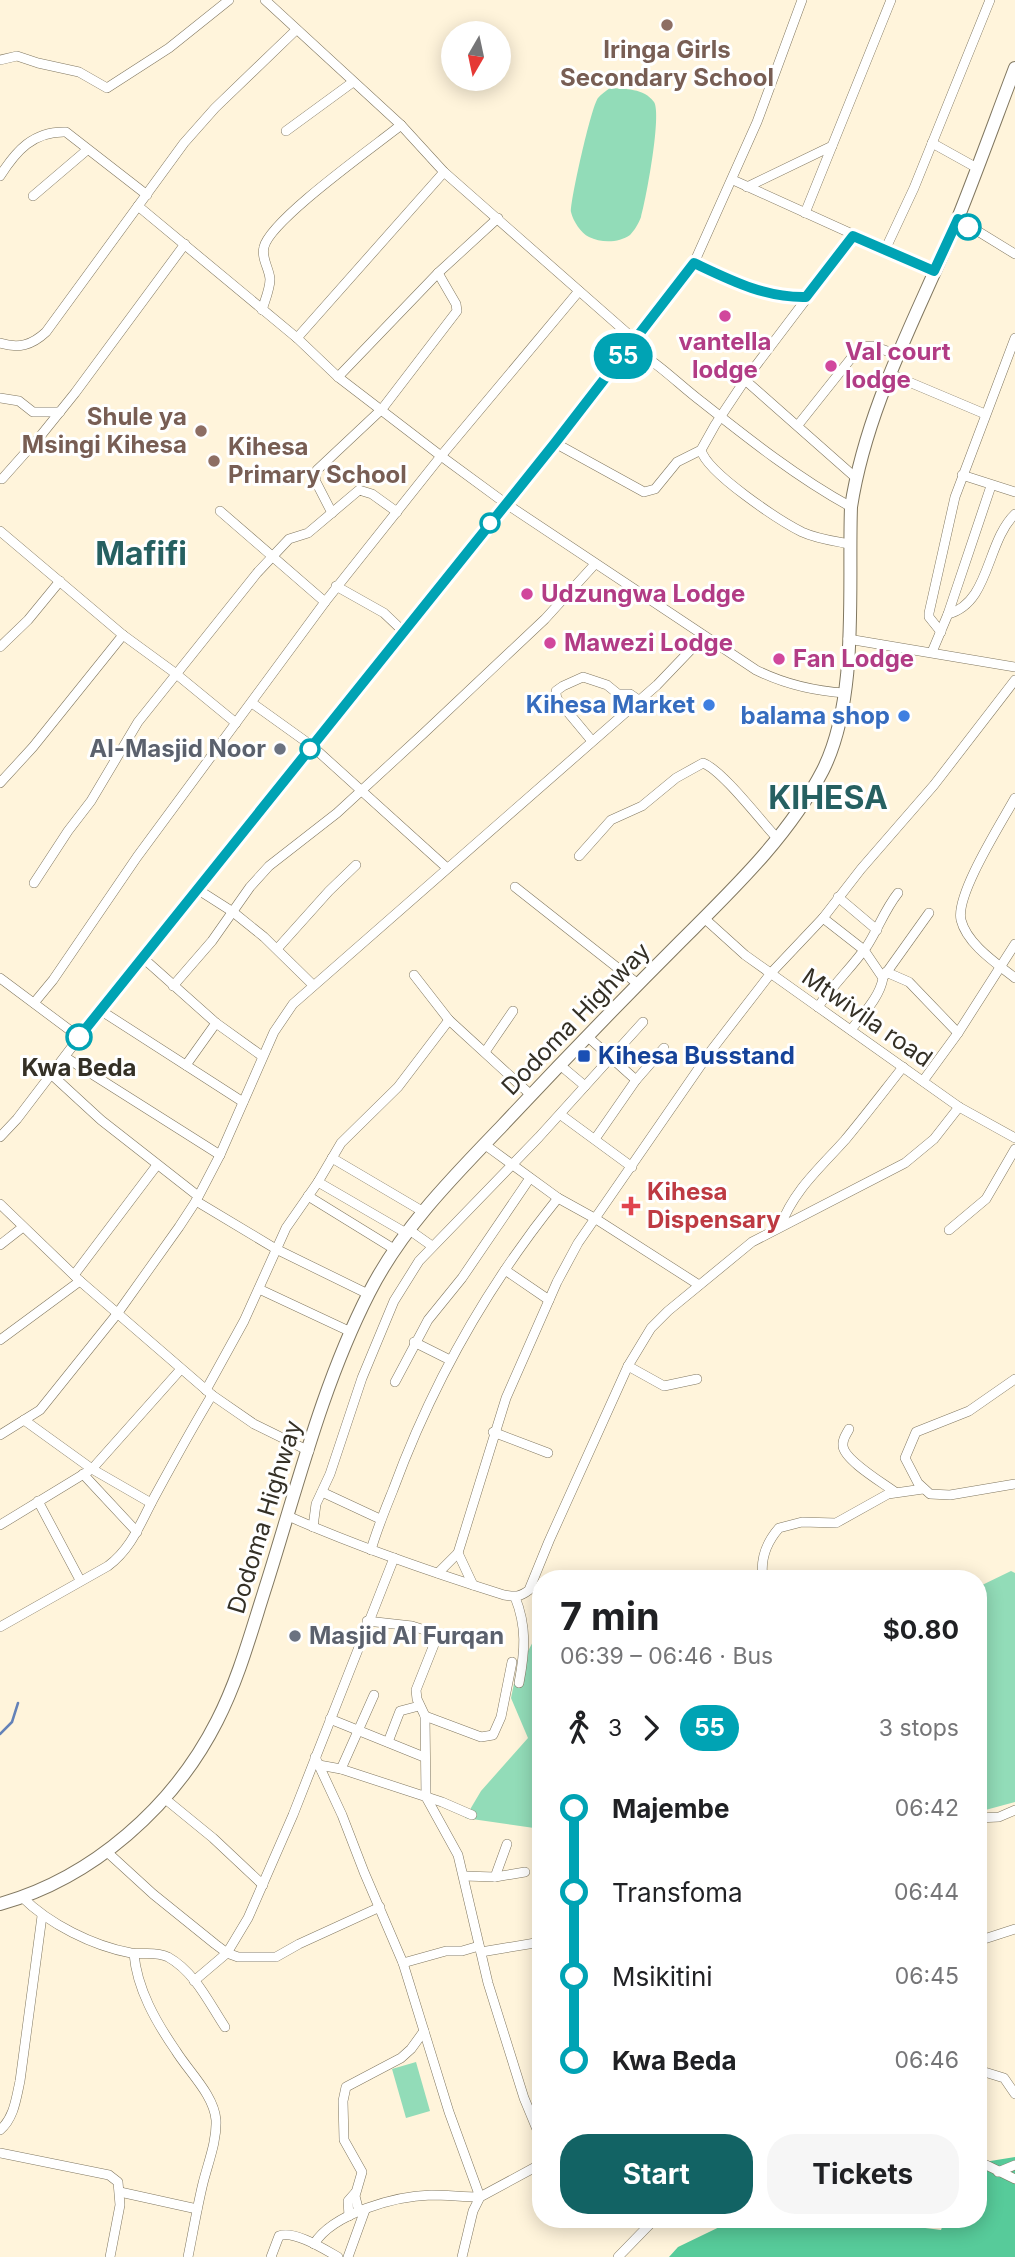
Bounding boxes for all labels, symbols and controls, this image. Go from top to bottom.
marker: Iringa Girls Secondary School [659,17,675,33]
north arrow [441,21,511,91]
map controls [441,21,511,91]
place label: Iringa Girls Secondary School [560,35,774,92]
unlabelled marker [955,214,981,240]
marker: vantella lodge [717,308,733,324]
place label: vantella lodge [679,327,771,384]
line badge: 55 [592,333,654,379]
place label: Val court lodge [845,337,951,394]
text: 55 [608,341,638,370]
marker: Val court lodge [823,358,839,374]
place label: Shule ya Msingi Kihesa [22,402,187,459]
marker: Shule ya Msingi Kihesa [193,423,209,439]
place label: Kihesa Primary School [228,432,407,489]
marker: Kihesa Primary School [206,453,222,469]
unlabelled marker [480,513,500,533]
district label: Mafifi [95,534,187,573]
place label: Udzungwa Lodge [541,579,745,608]
marker: Udzungwa Lodge [519,586,535,602]
place label: Mawezi Lodge [564,628,733,657]
marker: Mawezi Lodge [542,635,558,651]
place label: Fan Lodge [793,644,914,673]
marker: Fan Lodge [771,651,787,667]
place label: Kihesa Market [526,690,695,719]
marker: Kihesa Market [701,697,717,713]
place label: balama shop [741,701,890,730]
marker: balama shop [896,708,912,724]
place label: Al-Masjid Noor [89,734,266,763]
unlabelled marker [300,739,320,759]
marker: Al-Masjid Noor [272,741,288,757]
district label: KIHESA [768,778,888,817]
street label: Dodoma Highway [495,936,656,1101]
street label: Mtwivila road [797,962,938,1073]
marker: Kwa Beda [66,1024,92,1050]
place label: Kihesa Busstand [598,1041,795,1070]
marker: Kihesa Busstand [576,1048,592,1064]
place label: Kwa Beda [22,1053,136,1082]
place label: Kihesa Dispensary [647,1177,781,1234]
marker: Kihesa Dispensary [621,1196,641,1216]
street label: Dodoma Highway [221,1417,308,1617]
text: 7 min [560,1593,660,1639]
text: $0.80 [883,1614,959,1645]
place label: Masjid Al Furqan [309,1621,504,1650]
marker: Masjid Al Furqan [287,1628,303,1644]
text: 06:39 – 06:46 · Bus [560,1642,773,1670]
icon: walk [560,1709,598,1747]
icon: forward [632,1709,670,1747]
text: 55 [694,1713,725,1742]
text: 3 [608,1714,622,1742]
text: 3 stops [879,1714,959,1742]
text: Majembe [612,1793,729,1824]
text: 06:42 [895,1794,959,1822]
text: Transfoma [612,1877,743,1908]
text: 06:44 [894,1878,959,1906]
text: Msikitini [612,1961,713,1992]
text: 06:45 [895,1962,959,1990]
text: Kwa Beda [612,2045,737,2076]
text: 06:46 [894,2046,959,2074]
button: Start [560,2134,753,2214]
button: Tickets [767,2134,959,2214]

